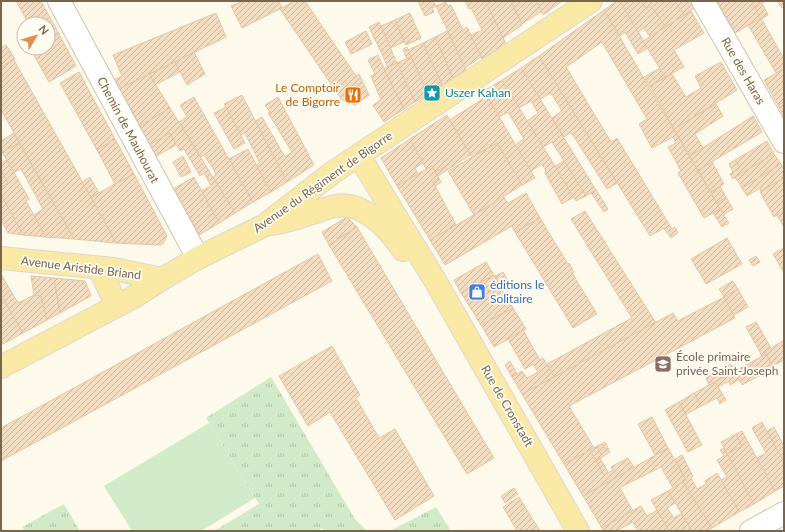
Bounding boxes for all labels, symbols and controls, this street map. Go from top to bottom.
north arrow [16,16,56,56]
text: N [37,22,52,37]
street label: Rue des Haras [718,34,769,107]
street label: Chemin de Mauhourat [94,74,163,186]
place label: Le Comptoir de Bigorre [275,80,341,109]
place icon: Uszer Kahan [422,83,442,103]
restaurant icon: Le Comptoir de Bigorre [343,85,363,105]
place label: Uszer Kahan [445,85,511,100]
street label: Avenue du Régiment de Bigorre [250,128,395,235]
street label: Avenue Aristide Briand [20,253,142,282]
place label: éditions le Solitaire [490,277,544,306]
shop icon: éditions le Solitaire [467,282,487,302]
place label: École primaire privée Saint-Joseph [676,349,778,378]
school or university icon: École primaire privée Saint-Joseph [653,354,673,374]
street label: Rue de Cronstadt [478,362,537,450]

